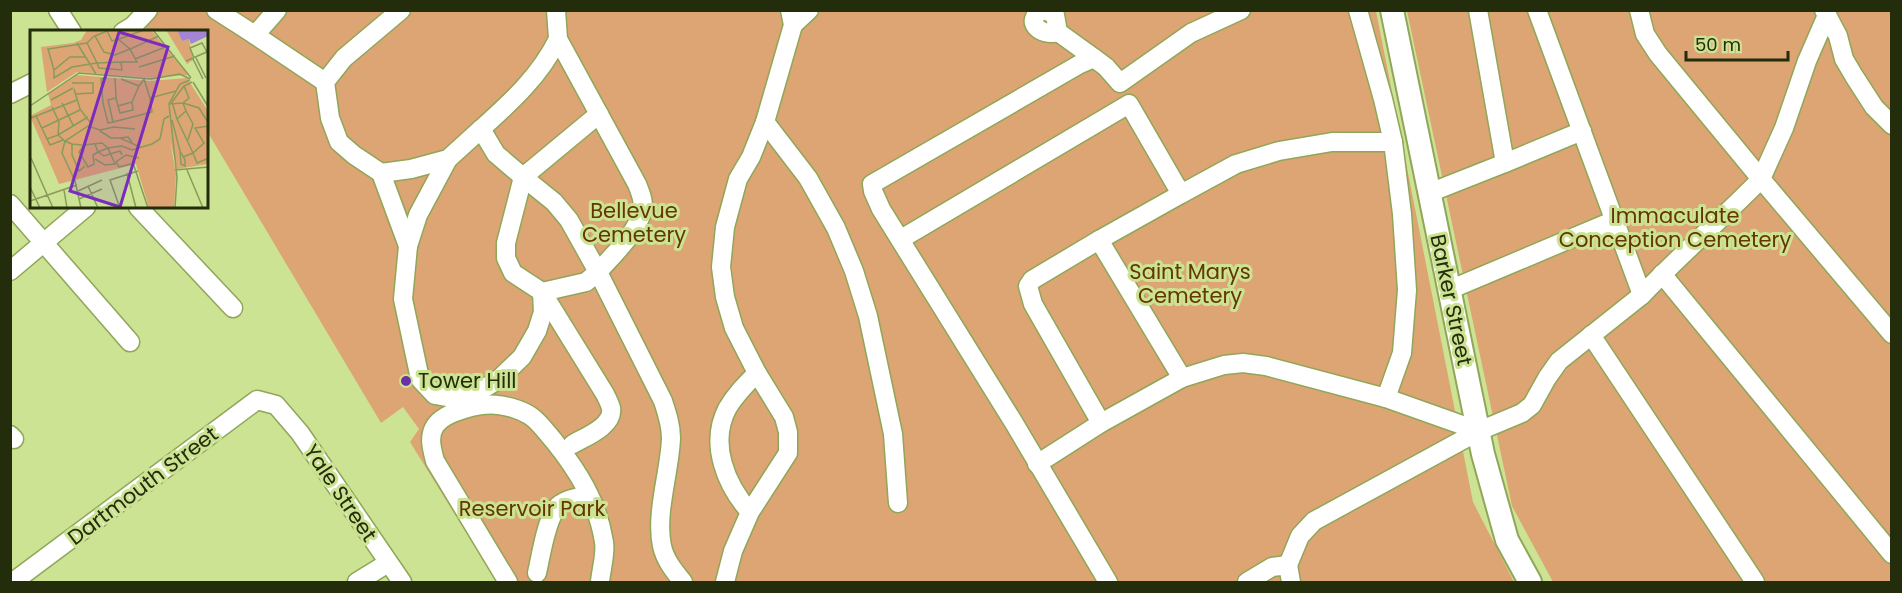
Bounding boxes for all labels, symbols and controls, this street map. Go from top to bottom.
scale bar [1686,24,1788,62]
inset map [30,30,208,208]
text: 50 m [1695,32,1741,57]
park label: Bellevue Cemetery [582,196,686,249]
park label: Immaculate Conception Cemetery [1559,201,1791,254]
street label: Barker Street [1423,232,1480,368]
park label: Saint Marys Cemetery [1129,257,1251,310]
place label: Tower Hill [418,366,517,395]
marker: Tower Hill [399,374,413,388]
street label: Dartmouth Street [62,419,224,552]
street label: Yale Street [297,438,384,547]
park label: Reservoir Park [459,494,605,523]

